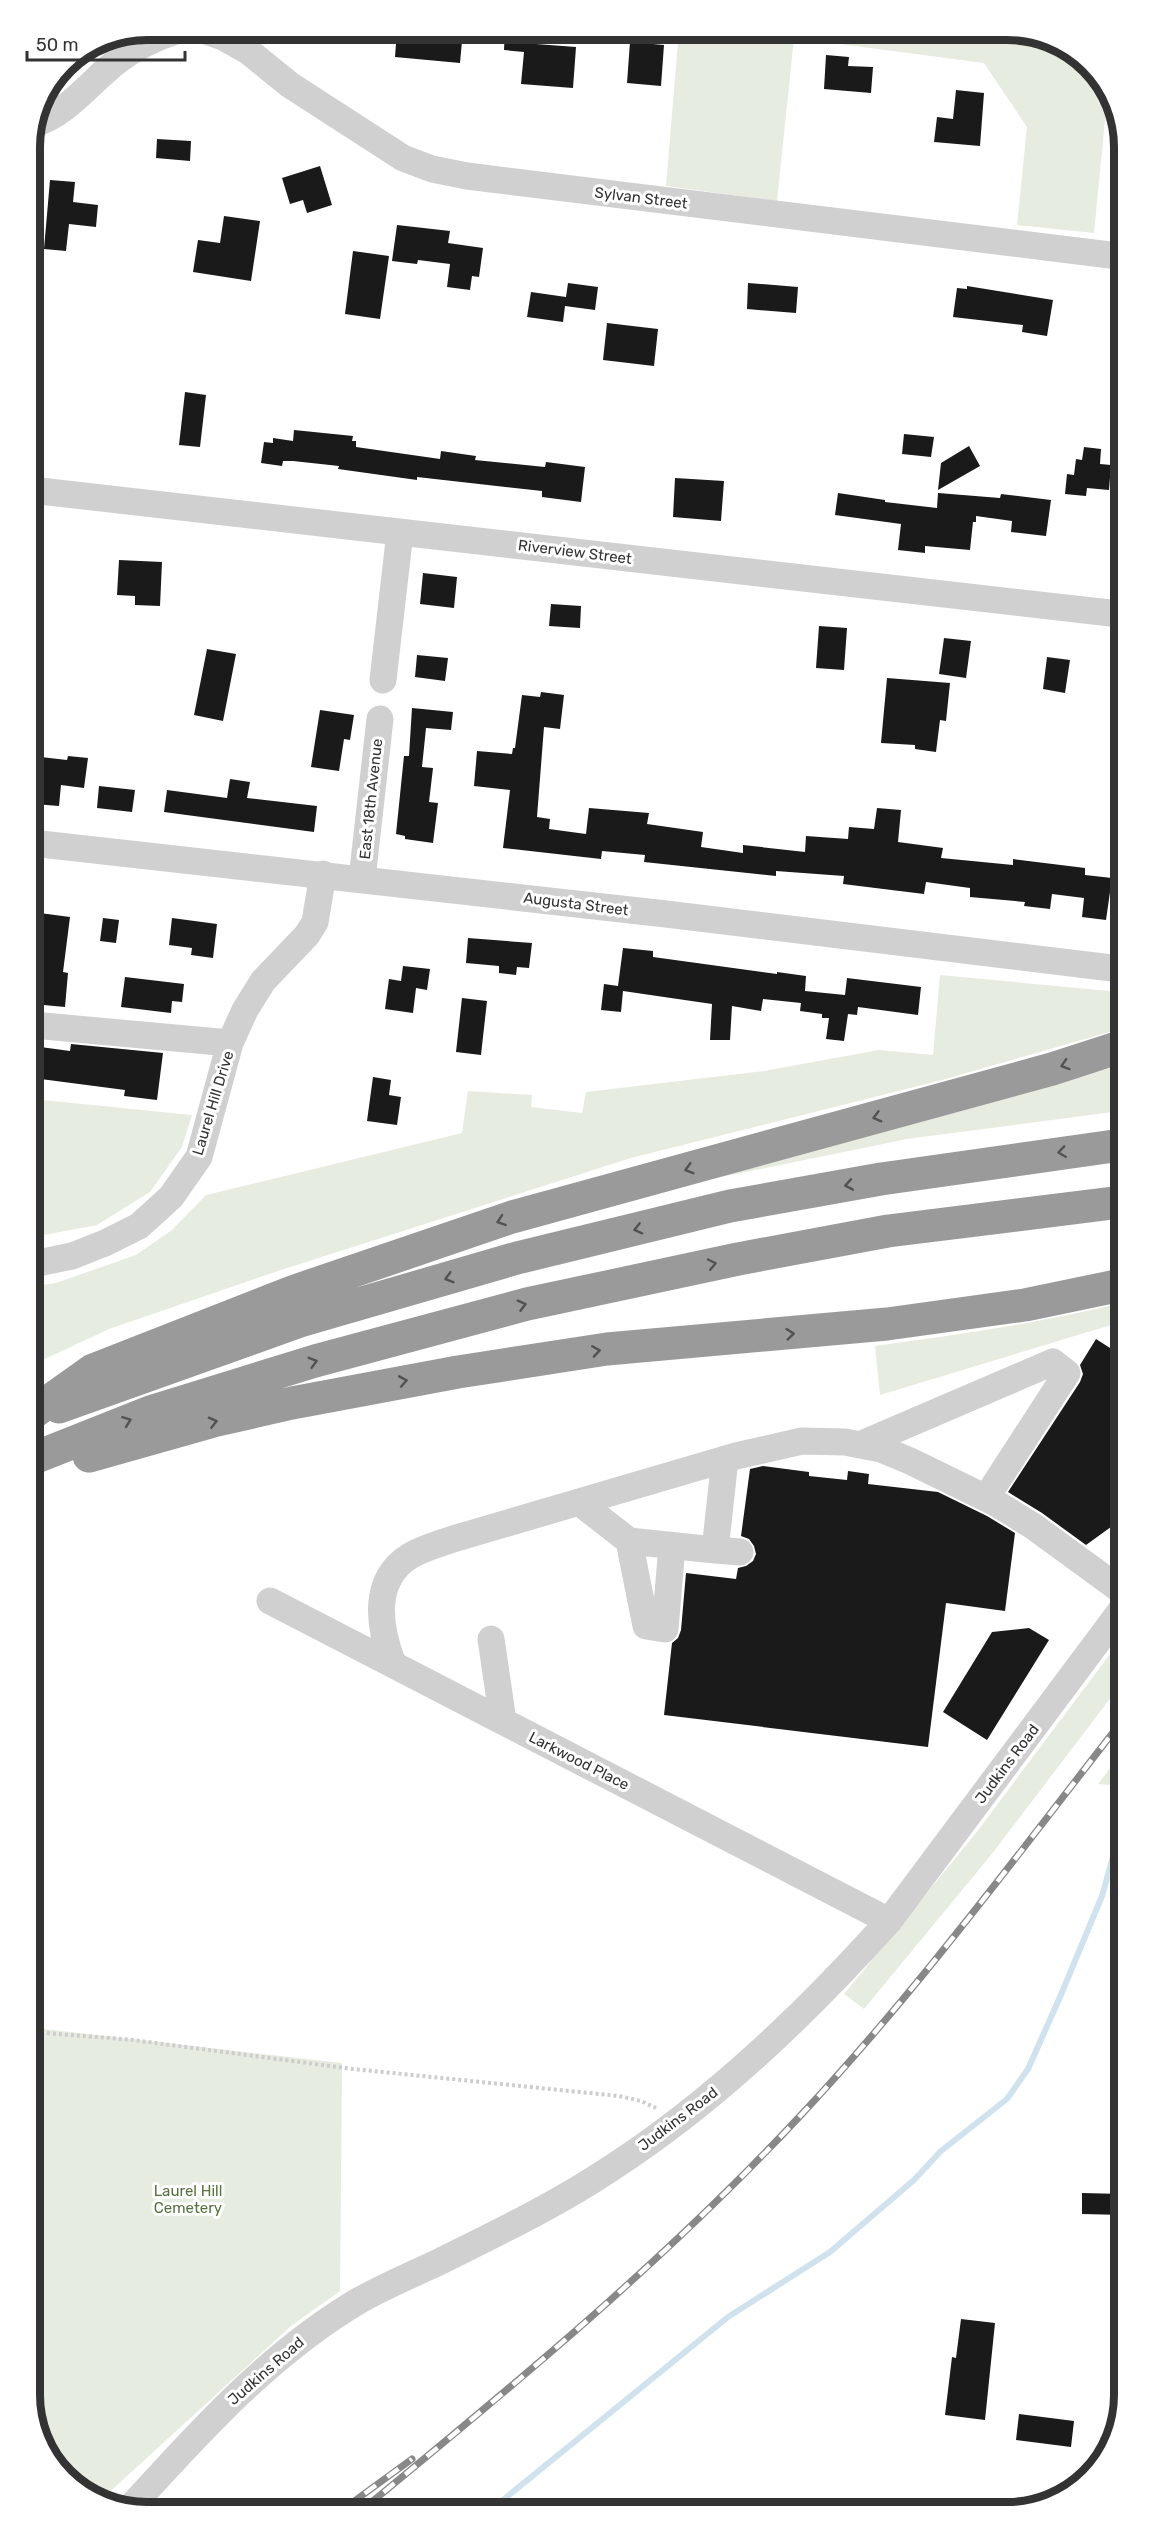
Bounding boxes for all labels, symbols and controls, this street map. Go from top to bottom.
scale bar [27,24,184,62]
text: 50 m [36,34,79,56]
street label: Sylvan Street [593,183,689,213]
street label: Riverview Street [517,536,633,568]
street label: East 18th Avenue [356,738,386,860]
street label: Augusta Street [522,889,630,919]
street label: Laurel Hill Drive [189,1049,237,1157]
one-way arrow [1060,1058,1071,1070]
one-way arrow [872,1110,883,1122]
one-way arrow [1058,1146,1067,1158]
one-way arrow [684,1162,695,1174]
one-way arrow [844,1178,854,1191]
one-way arrow [496,1214,507,1226]
one-way arrow [633,1221,643,1234]
one-way arrow [707,1258,717,1271]
one-way arrow [444,1271,455,1283]
one-way arrow [516,1300,526,1313]
one-way arrow [786,1328,795,1341]
one-way arrow [591,1345,601,1358]
one-way arrow [307,1357,318,1369]
one-way arrow [398,1375,408,1388]
one-way arrow [121,1416,132,1428]
one-way arrow [208,1416,218,1429]
street label: Judkins Road [971,1721,1043,1807]
street label: Larkwood Place [526,1728,632,1794]
street label: Judkins Road [635,2083,721,2155]
park label: Laurel Hill Cemetery [154,2182,222,2217]
street label: Judkins Road [224,2333,308,2409]

